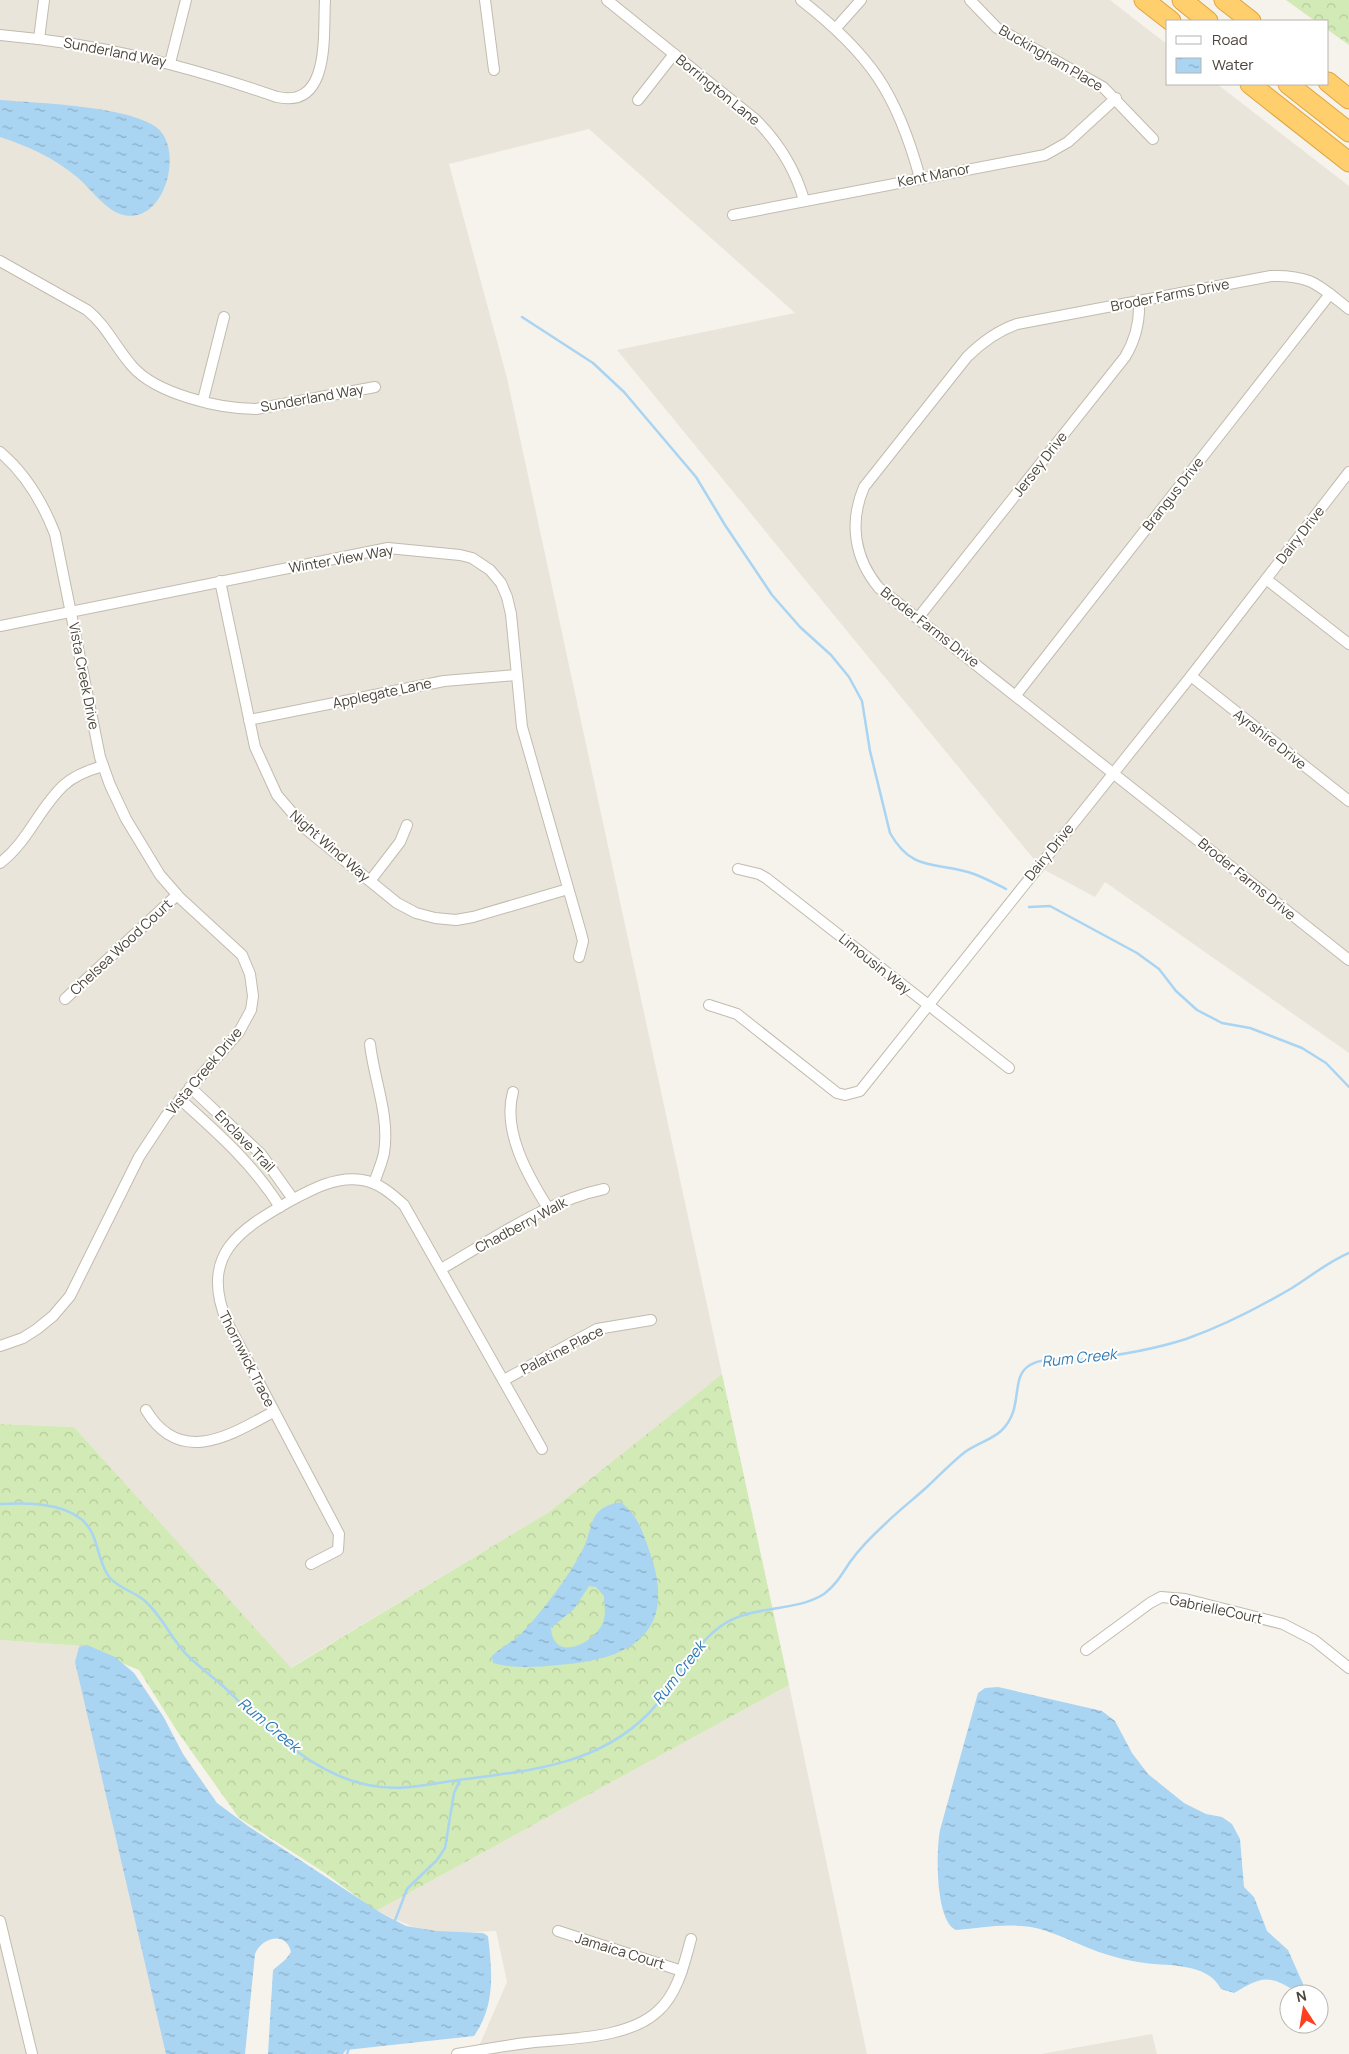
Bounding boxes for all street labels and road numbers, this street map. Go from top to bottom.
street label: Buckingham Place [996,20,1107,95]
street label: Sunderland Way [62,32,169,71]
street label: Borrington Lane [672,50,764,129]
street label: Kent Manor [896,158,972,191]
street label: Broder Farms Drive [1109,274,1231,315]
street label: Sunderland Way [259,379,366,416]
street label: Jersey Drive [1008,427,1071,500]
street label: Brangus Drive [1138,453,1207,535]
street label: Dairy Drive [1271,502,1328,567]
street label: Winter View Way [287,540,395,577]
street label: Broder Farms Drive [877,582,984,671]
street label: Vista Creek Drive [65,621,104,731]
street label: Applegate Lane [331,673,433,712]
street label: Ayrshire Drive [1230,704,1311,773]
street label: Night Wind Way [286,805,375,886]
street label: Dairy Drive [1020,819,1077,884]
street label: Broder Farms Drive [1195,833,1300,924]
street label: Chelsea Wood Court [66,894,176,999]
street label: Limousin Way [835,929,916,999]
street label: Vista Creek Drive [161,1023,246,1118]
street label: Enclave Trail [211,1106,280,1176]
street label: Chadberry Walk [471,1192,571,1257]
street label: Thornwick Trace [215,1307,280,1410]
street label: Palatine Place [517,1321,606,1379]
street label: GabrielleCourt [1168,1589,1265,1628]
street label: Jamaica Court [573,1928,668,1973]

